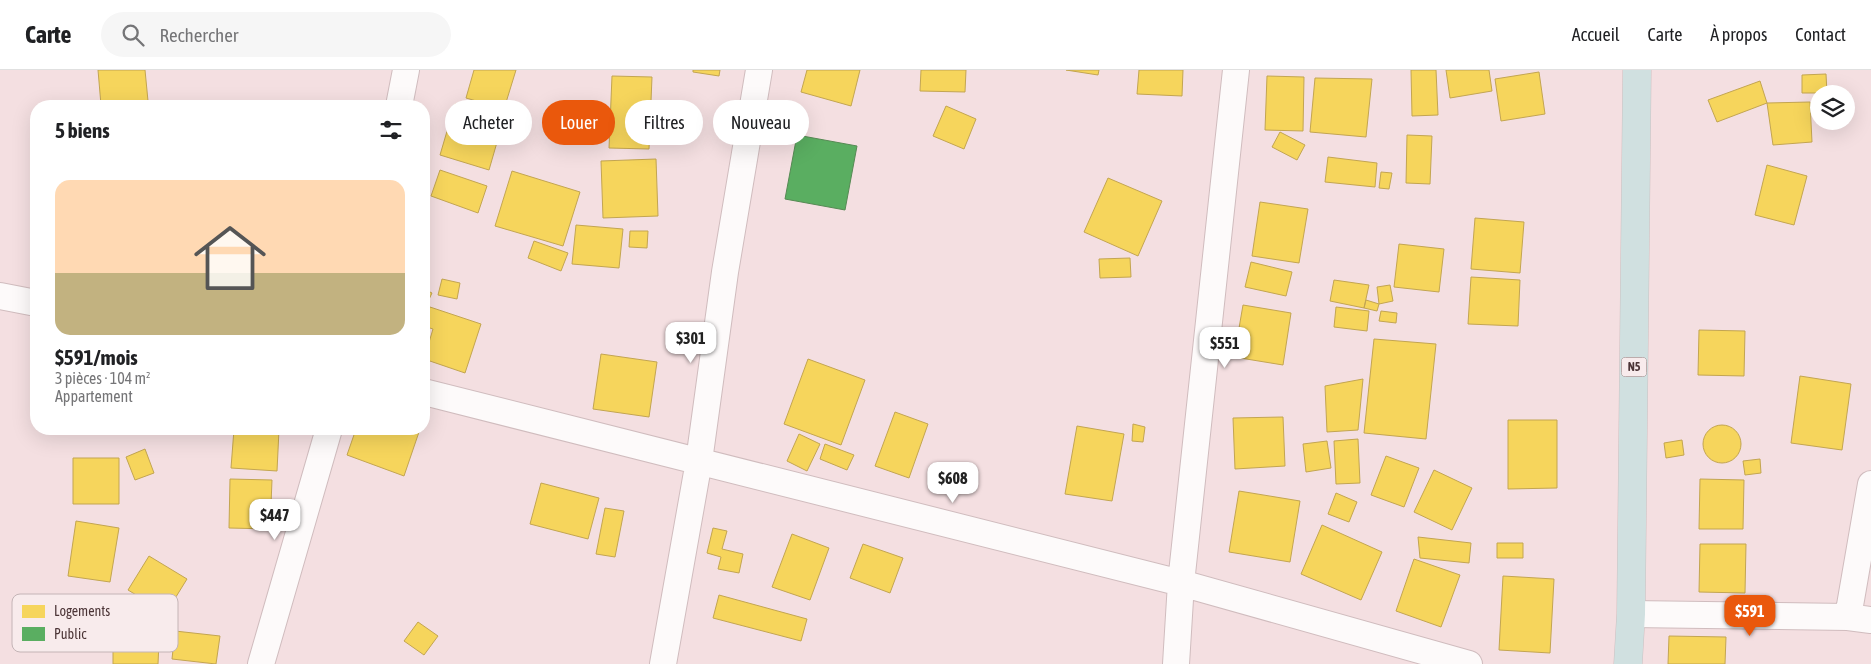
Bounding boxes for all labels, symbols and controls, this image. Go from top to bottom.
search box [101,12,451,57]
text: Carte [25,21,71,48]
icon: search [119,21,147,49]
text: Rechercher [159,24,238,46]
text: Accueil [1572,24,1620,45]
text: Carte [1648,24,1682,45]
text: À propos [1710,24,1767,45]
text: Contact [1795,24,1846,45]
map controls [1810,85,1855,130]
button: layers [1810,85,1855,130]
chip: Acheter [445,100,532,145]
chip: Louer [542,100,615,145]
chip: Filtres [625,100,703,145]
chip: Nouveau [713,100,809,145]
icon: filters [377,116,405,144]
text: 5 biens [55,118,110,142]
icon: home [185,213,275,303]
pin: $301 [661,322,721,364]
pin: $551 [1195,326,1255,369]
text: $301 [676,329,706,347]
text: $551 [1210,334,1240,352]
text: $591/mois [55,345,138,369]
road number: N5 [1622,358,1646,376]
text: 3 pièces · 104 m² [55,369,151,387]
text: Appartement [55,387,133,405]
pin: $608 [923,462,983,504]
text: $608 [938,469,968,487]
pin: $447 [245,498,305,541]
text: $447 [260,506,290,524]
legend [12,594,178,652]
pin: $591 [1720,594,1780,637]
text: $591 [1735,602,1765,620]
text: Logements [54,603,110,619]
text: Public [54,626,87,642]

